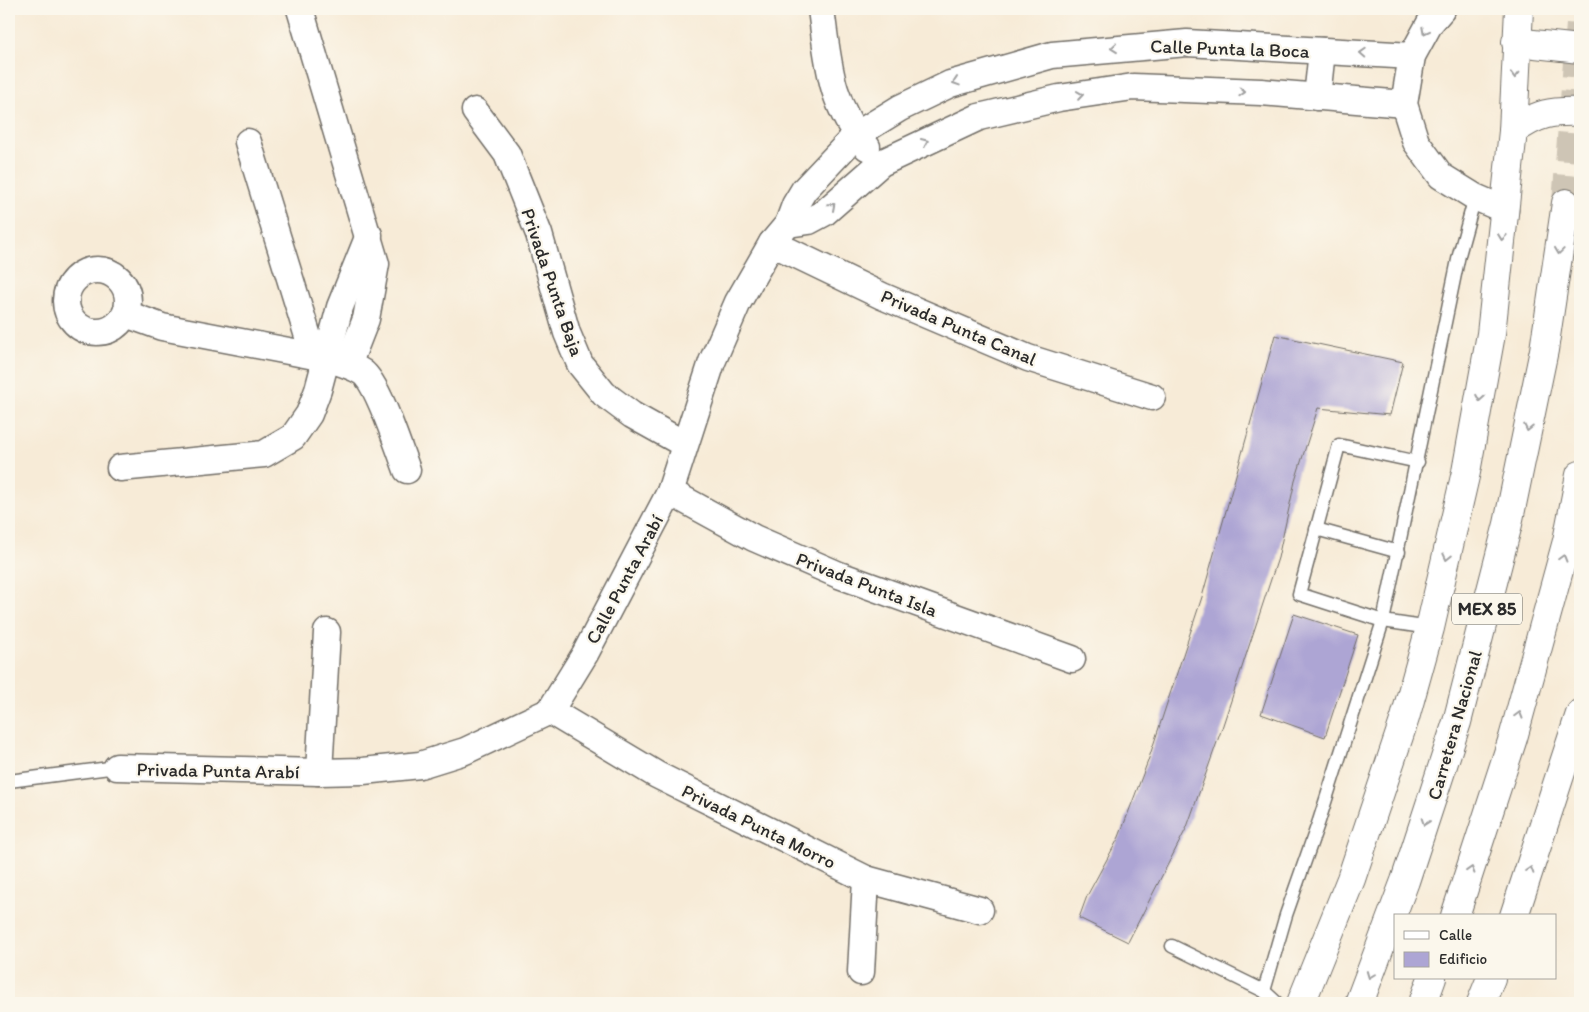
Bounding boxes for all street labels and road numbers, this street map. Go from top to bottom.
street label: Calle Punta la Boca [1150,34,1310,63]
street label: Privada Punta Baja [516,205,589,359]
street label: Privada Punta Canal [878,284,1041,371]
street label: Calle Punta Arabí [581,511,668,648]
street label: Privada Punta Isla [793,547,941,622]
road number: MEX 85 [1452,594,1522,624]
street label: Carretera Nacional [1422,647,1487,803]
street label: Privada Punta Arabí [136,758,300,783]
street label: Privada Punta Morro [678,779,840,874]

